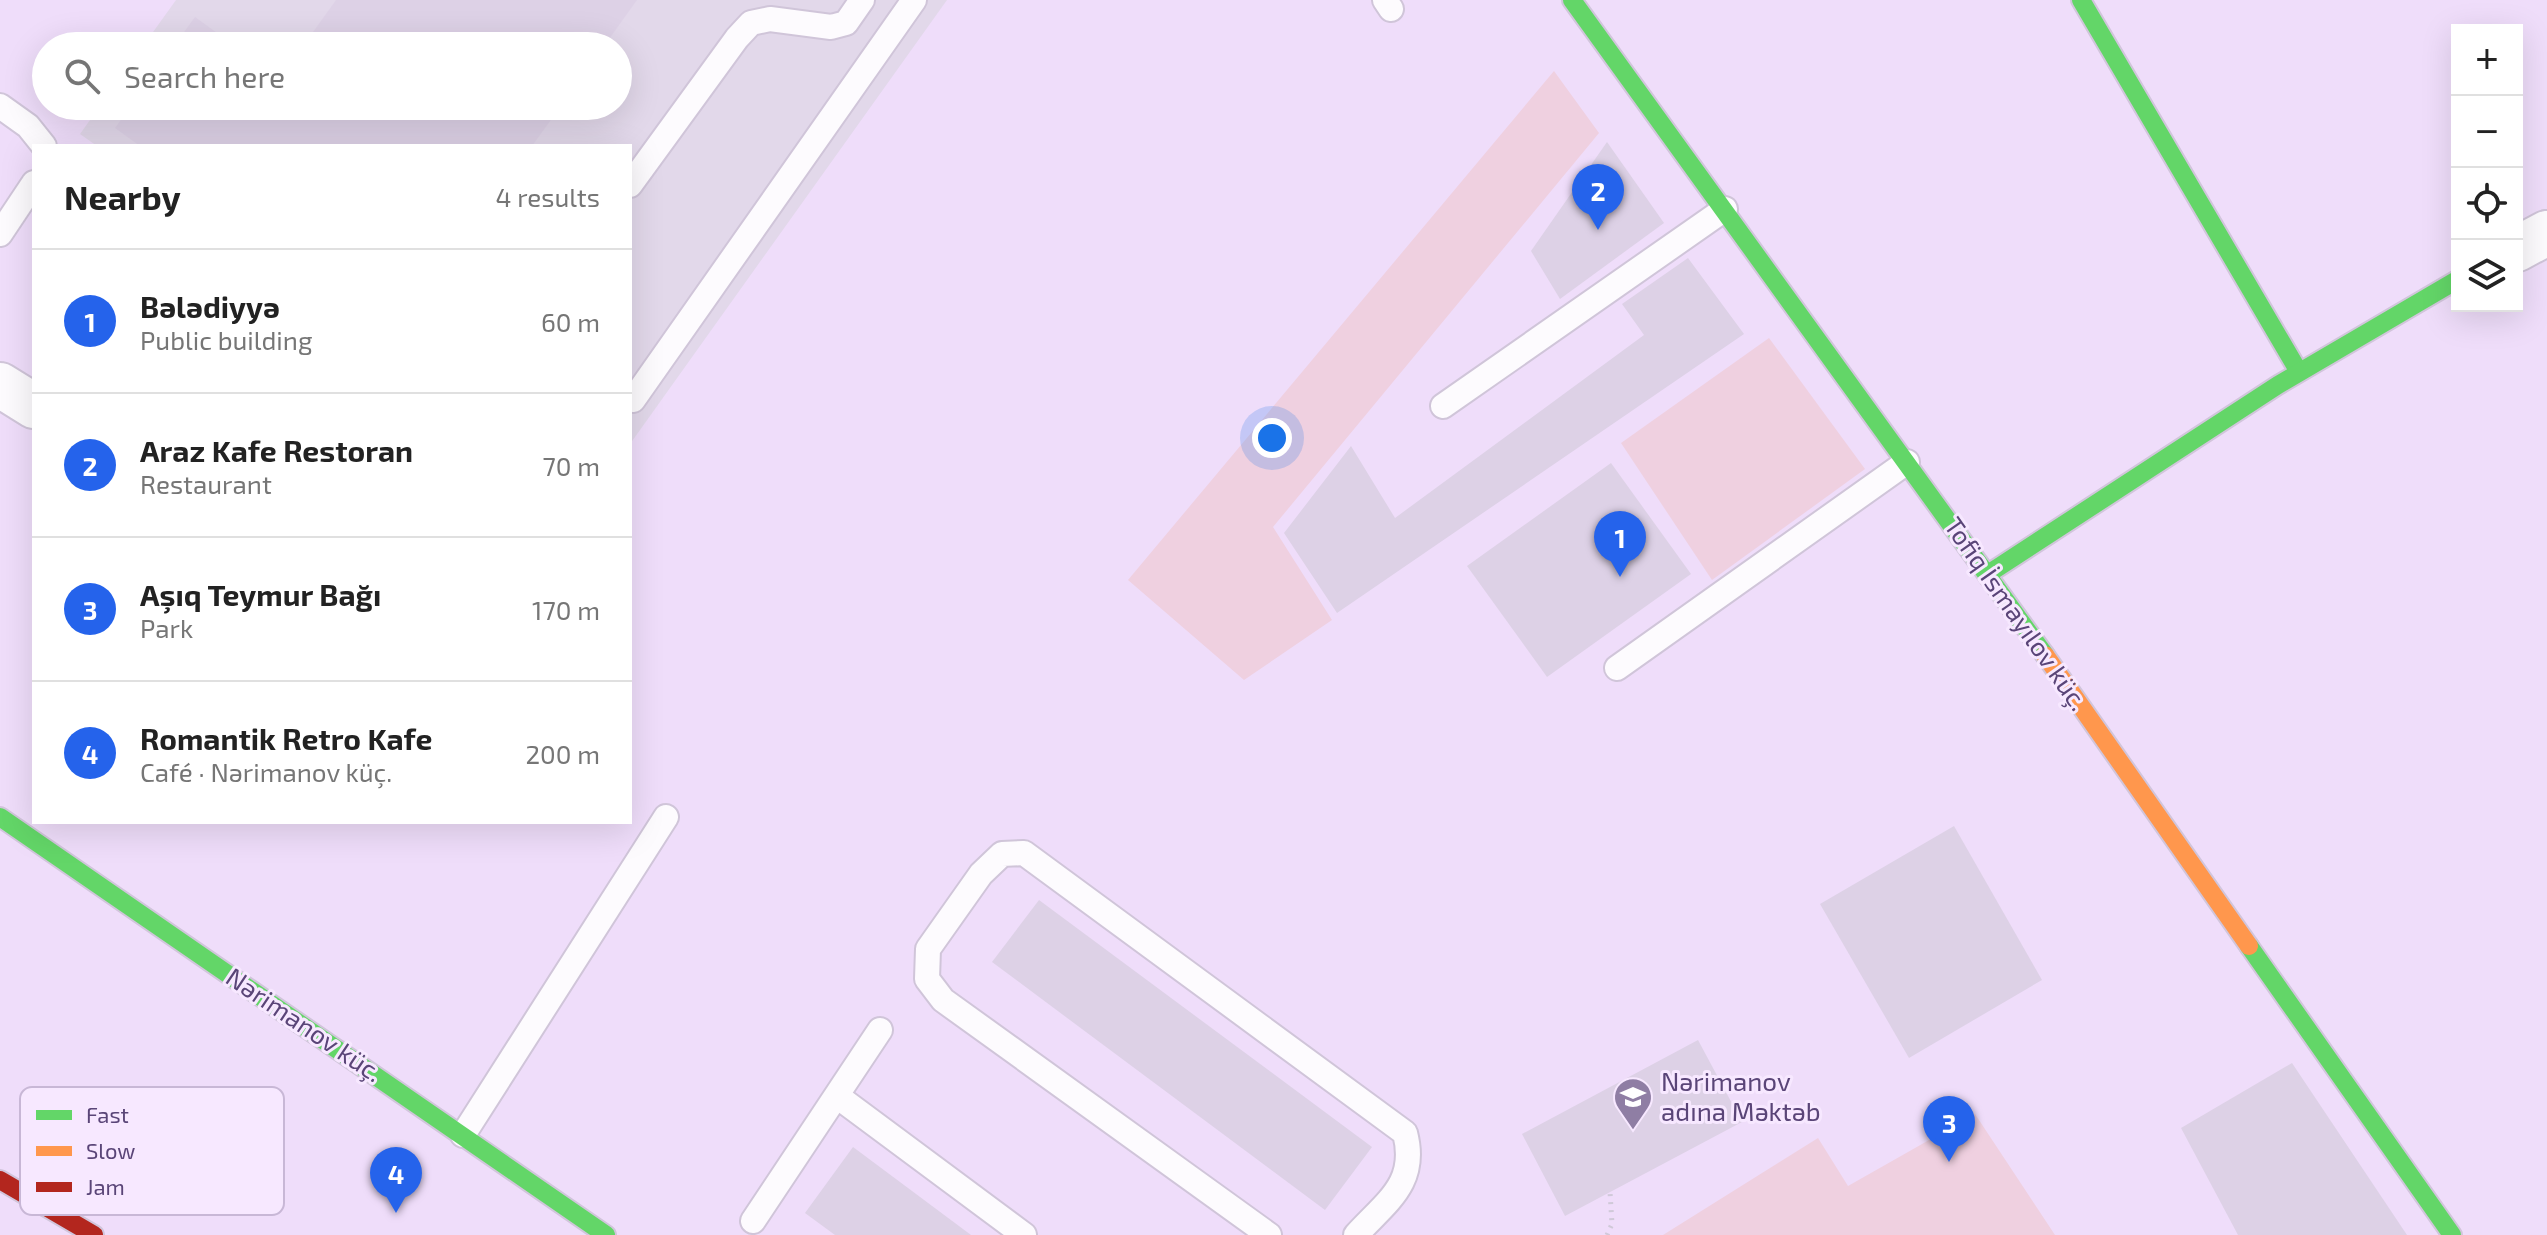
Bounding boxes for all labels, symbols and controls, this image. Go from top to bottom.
map controls [2451,24,2523,312]
button: + [2451,24,2523,96]
search box [32,32,632,120]
icon: search [60,54,104,98]
text: Search here [124,58,285,94]
button: − [2451,96,2523,168]
pin: 2 [1572,164,1624,230]
button: locate [2451,168,2523,240]
text: Nearby [64,176,181,217]
text: 4 results [495,181,600,212]
button: layers [2451,240,2523,312]
text: Bələdiyyə [140,288,280,324]
text: 1 [84,306,96,337]
text: 60 m [541,306,600,337]
text: Public building [140,324,312,355]
your location [1252,418,1292,458]
text: Araz Kafe Restoran [140,432,413,468]
text: 2 [82,450,98,481]
text: 70 m [542,450,600,481]
text: Restaurant [140,468,272,499]
pin: 1 [1594,511,1646,577]
street label: Tofiq İsmayılov küç. [1937,511,2096,717]
text: Aşıq Teymur Bağı [140,576,381,612]
text: 3 [83,594,97,625]
text: 170 m [532,594,600,625]
text: Park [140,612,193,643]
text: Romantik Retro Kafe [140,720,432,756]
text: 4 [82,738,98,769]
text: 200 m [525,738,600,769]
text: Café · Nərimanov küç. [140,756,392,787]
street label: Nərimanov küç. [220,960,389,1089]
place label: Nərimanov adına Məktəb [1661,1065,1821,1126]
school or university icon: Nərimanov adına Məktəb [1612,1076,1654,1131]
legend [20,1087,284,1215]
pin: 3 [1923,1096,1975,1162]
text: Fast [86,1101,129,1127]
text: Slow [86,1137,135,1163]
pin: 4 [370,1147,422,1213]
text: Jam [86,1173,125,1199]

